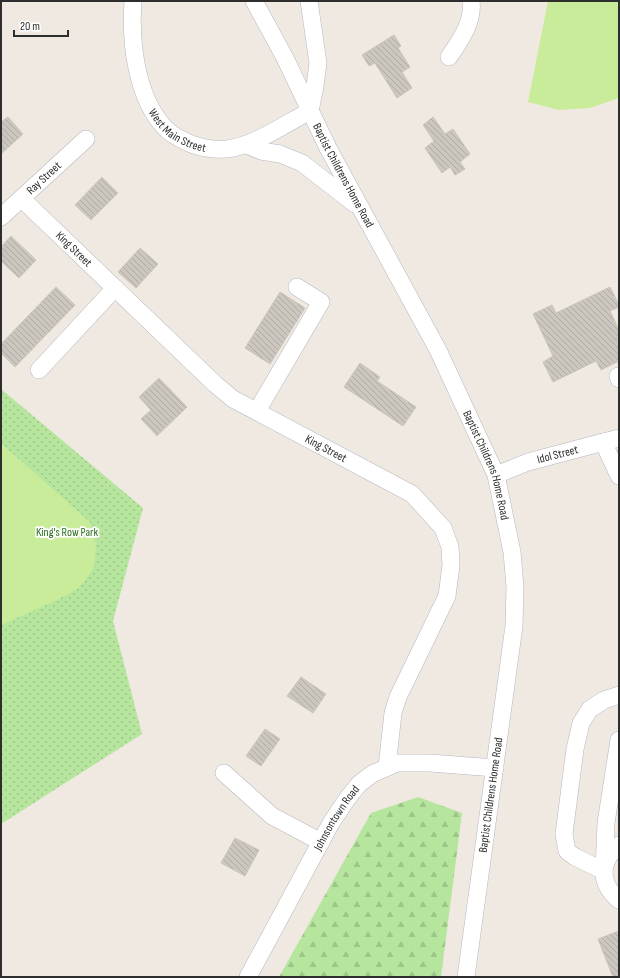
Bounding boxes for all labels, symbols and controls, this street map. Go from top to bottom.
scale bar [14,12,68,38]
text: 20 m [20,19,40,34]
street label: West Main Street [145,106,208,155]
street label: Baptist Childrens Home Road [310,121,377,230]
street label: Ray Street [23,158,64,197]
street label: King Street [53,228,96,270]
street label: Baptist Childrens Home Road [459,408,513,521]
street label: King Street [303,431,350,466]
street label: Idol Street [535,442,580,467]
park label: King's Row Park [36,525,99,540]
street label: Baptist Childrens Home Road [475,736,507,854]
street label: Johnsontown Road [310,782,363,854]

